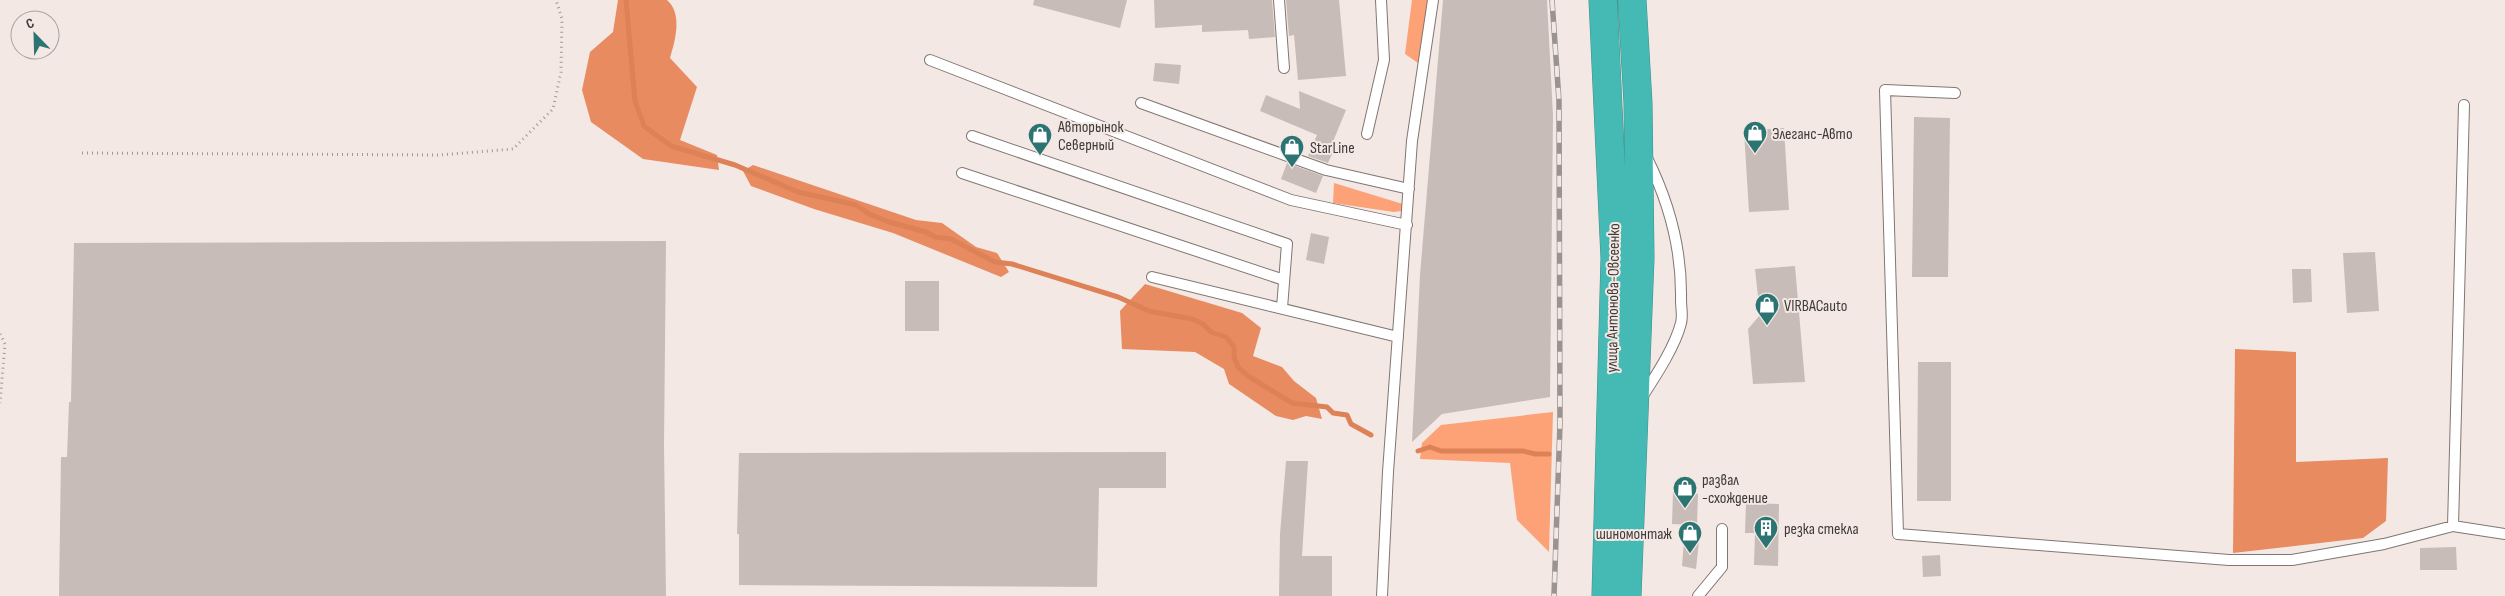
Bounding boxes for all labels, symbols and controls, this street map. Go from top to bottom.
north arrow [10,10,60,60]
text: С [23,14,37,33]
place label: Авторынок Северный [1057,118,1124,155]
shop icon: Элеганс-Авто [1742,120,1768,154]
shop icon: Авторынок Северный [1027,122,1053,156]
place label: Элеганс-Авто [1772,125,1853,144]
shop icon: StarLine [1279,134,1305,168]
place label: StarLine [1310,139,1355,158]
street label: улица Антонова-Овсеенко [1603,223,1624,373]
shop icon: VIRBACauto [1754,292,1780,326]
place label: VIRBACauto [1784,297,1847,316]
place label: развал -схождение [1702,471,1768,508]
shop icon: развал -схождение [1672,475,1698,509]
building icon: резка стекла [1753,515,1779,549]
shop icon: шиномонтаж [1677,520,1703,554]
place label: резка стекла [1784,520,1859,539]
place label: шиномонтаж [1596,525,1672,544]

